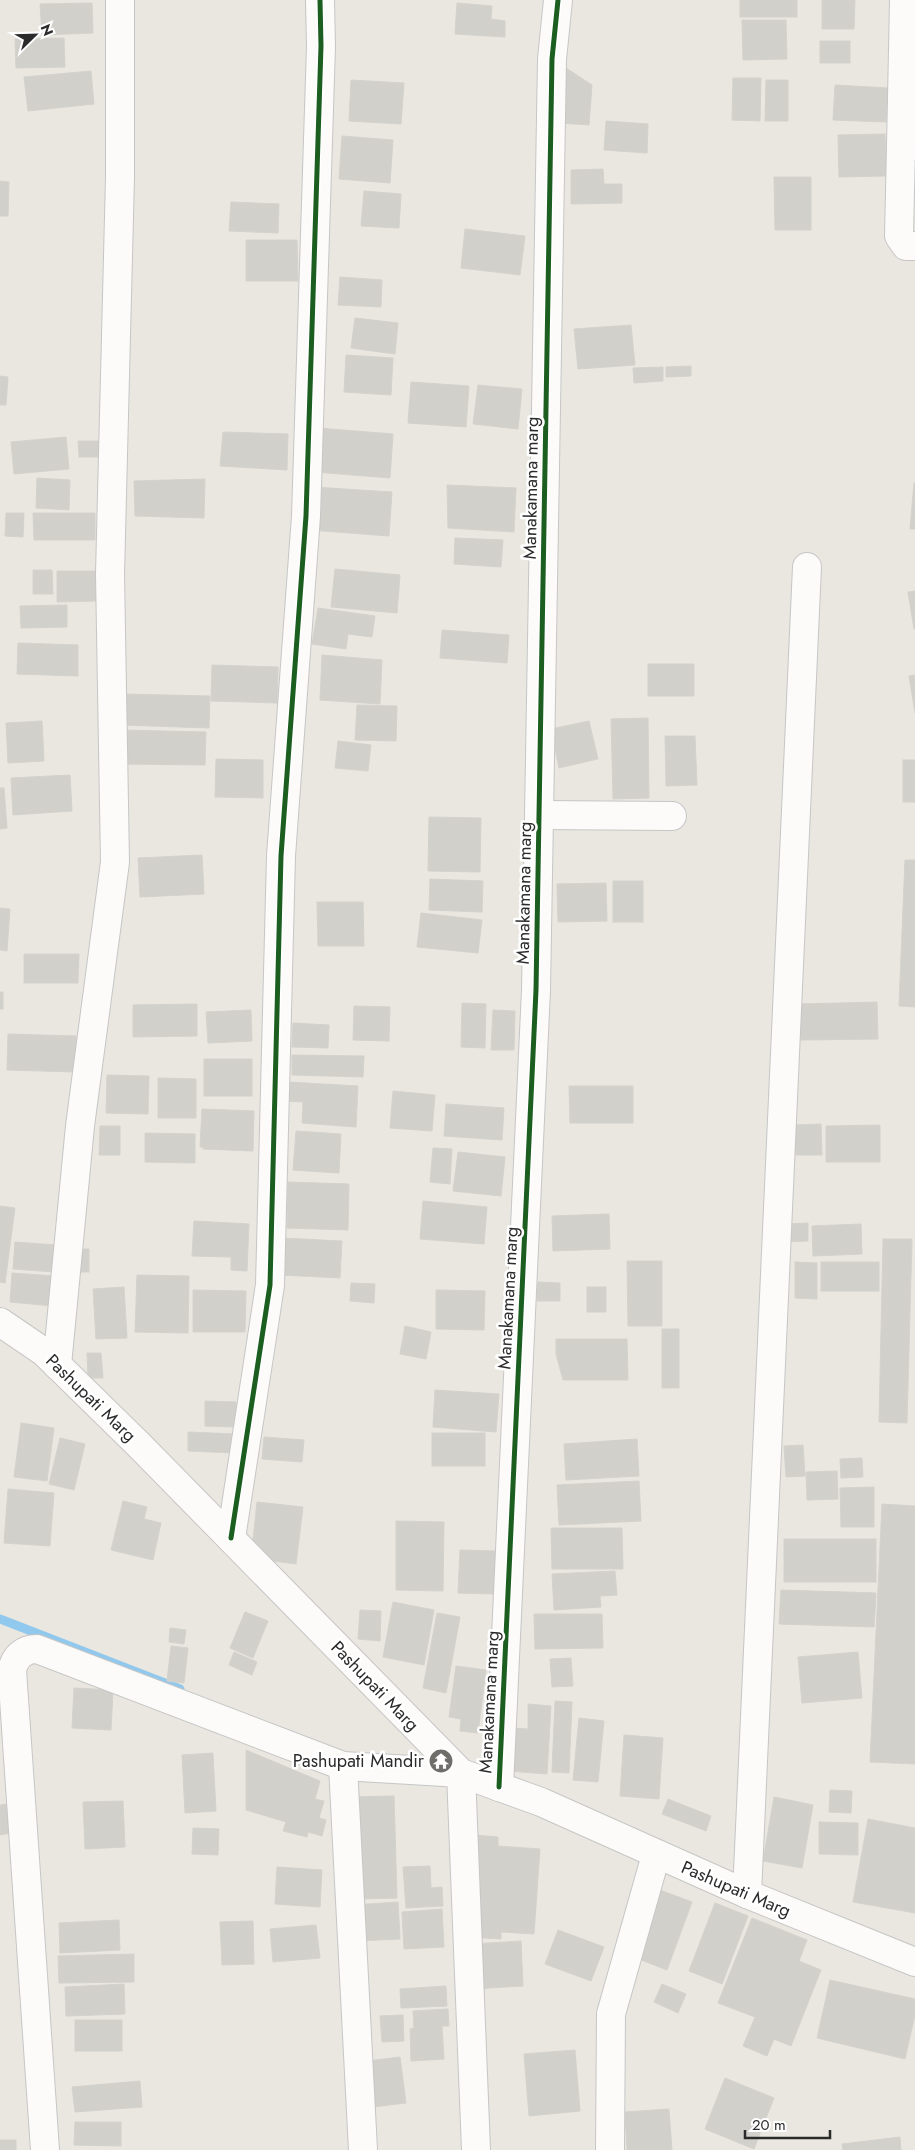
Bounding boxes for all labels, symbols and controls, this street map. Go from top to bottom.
north arrow [10,10,60,60]
text: N [36,21,58,39]
street label: Manakamana marg [517,416,545,560]
street label: Manakamana marg [510,821,538,965]
street label: Manakamana marg [491,1226,525,1370]
street label: Pashupati Marg [40,1348,142,1448]
street label: Manakamana marg [472,1630,506,1774]
street label: Pashupati Marg [325,1635,425,1737]
place label: Pashupati Mandir [293,1748,425,1774]
temple icon: Pashupati Mandir [428,1748,454,1774]
street label: Pashupati Marg [677,1854,795,1924]
scale bar [745,2108,830,2140]
text: 20 m [752,2114,786,2136]

